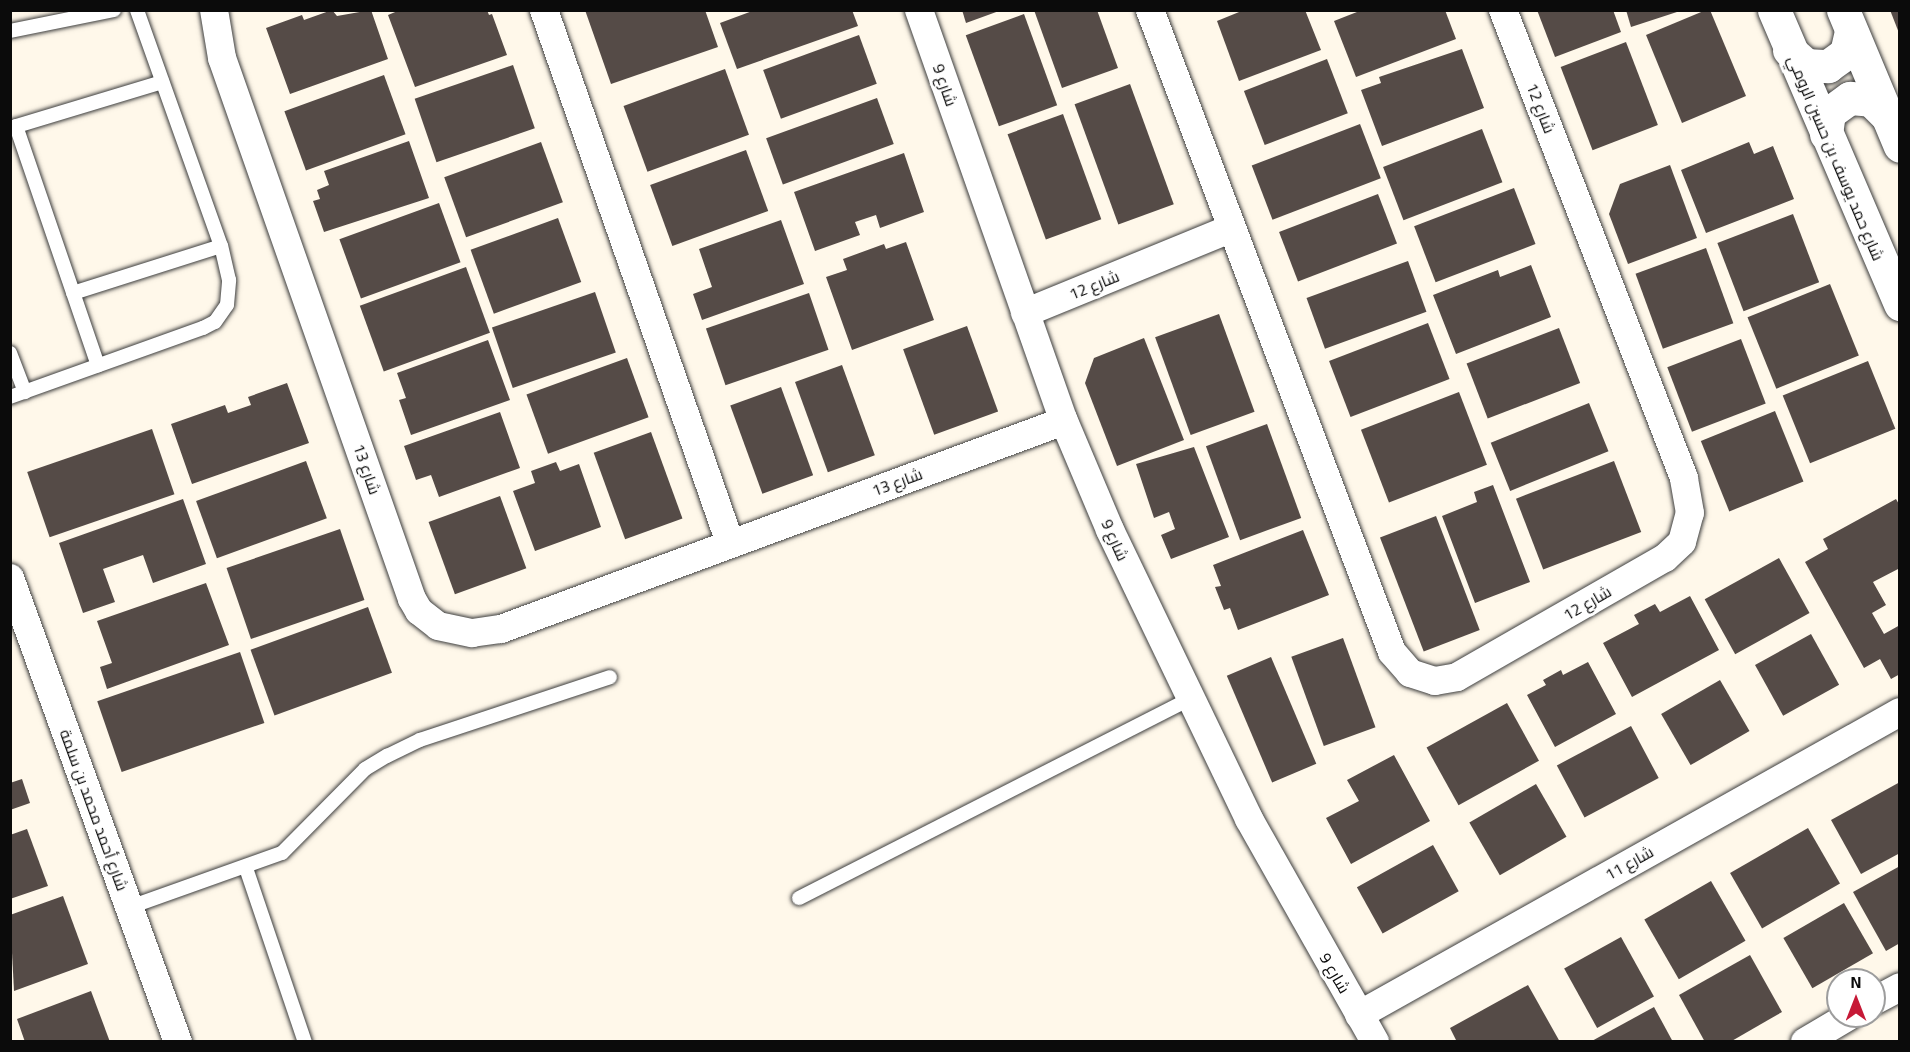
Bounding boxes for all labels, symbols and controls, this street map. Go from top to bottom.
street label: شارع حمد يوسف بن حسين الرومي [1784,52,1888,264]
street label: شارع 9 [929,61,961,109]
street label: شارع 12 [1523,80,1559,136]
street label: شارع 12 [1066,266,1122,304]
street label: شارع 13 [349,441,385,497]
street label: شارع 13 [869,464,925,500]
street label: شارع 9 [1097,516,1133,564]
street label: شارع 12 [1559,582,1615,624]
street label: شارع أحمد محمد بن سلمة [56,727,132,893]
street label: شارع 11 [1601,842,1657,884]
street label: شارع 9 [1316,949,1354,997]
text: N [1851,967,1861,997]
north arrow [1826,968,1886,1028]

